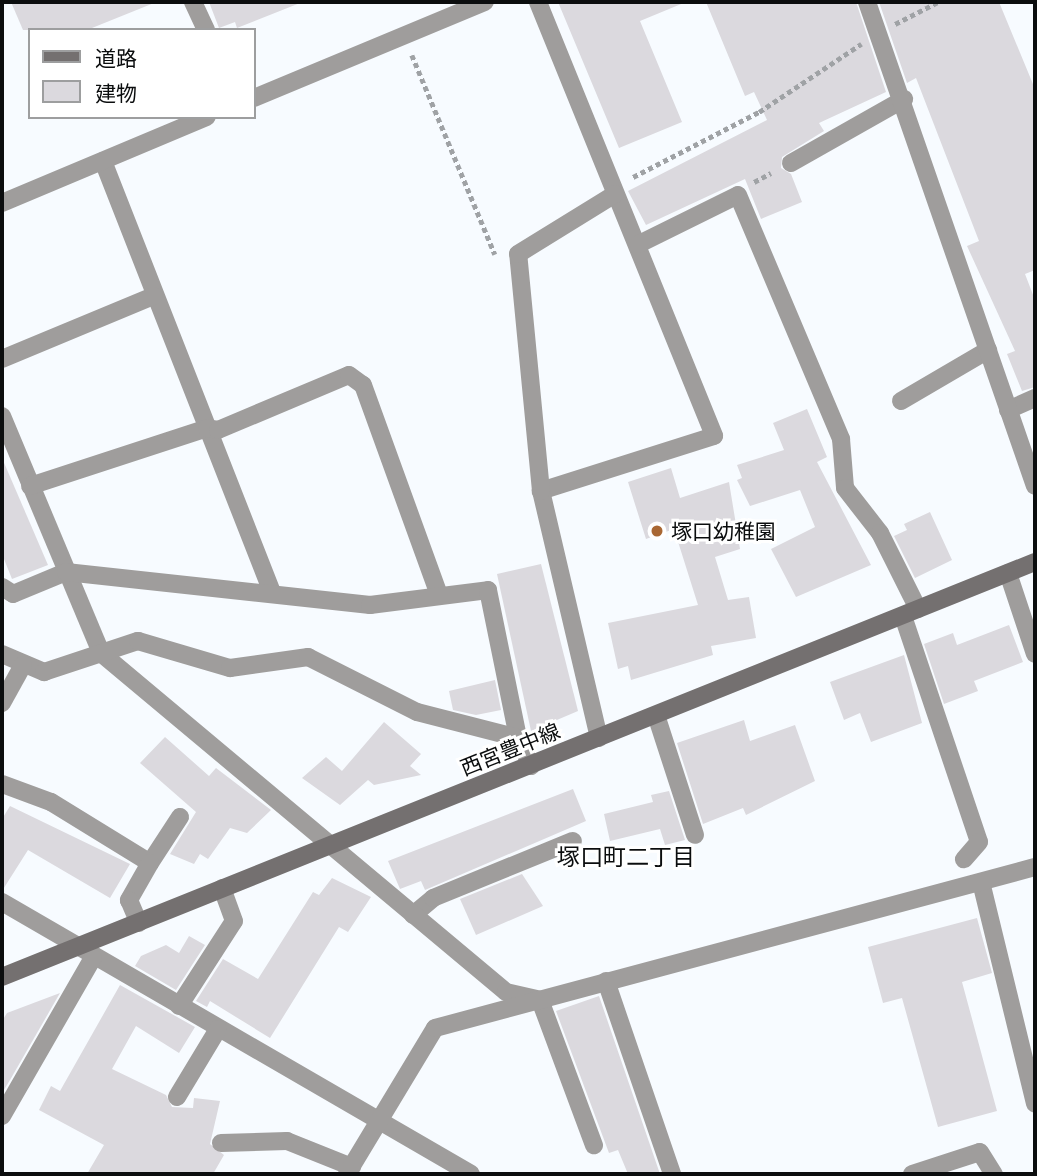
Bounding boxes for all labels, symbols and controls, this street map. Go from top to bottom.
legend [28,28,256,119]
text: 道路 [95,44,137,72]
text: 建物 [95,79,137,107]
place label: 塚口幼稚園 [671,518,776,544]
marker: 塚口幼稚園 [649,523,665,539]
street label: 西宮豊中線 [457,718,563,780]
district label: 塚口町二丁目 [557,842,695,870]

